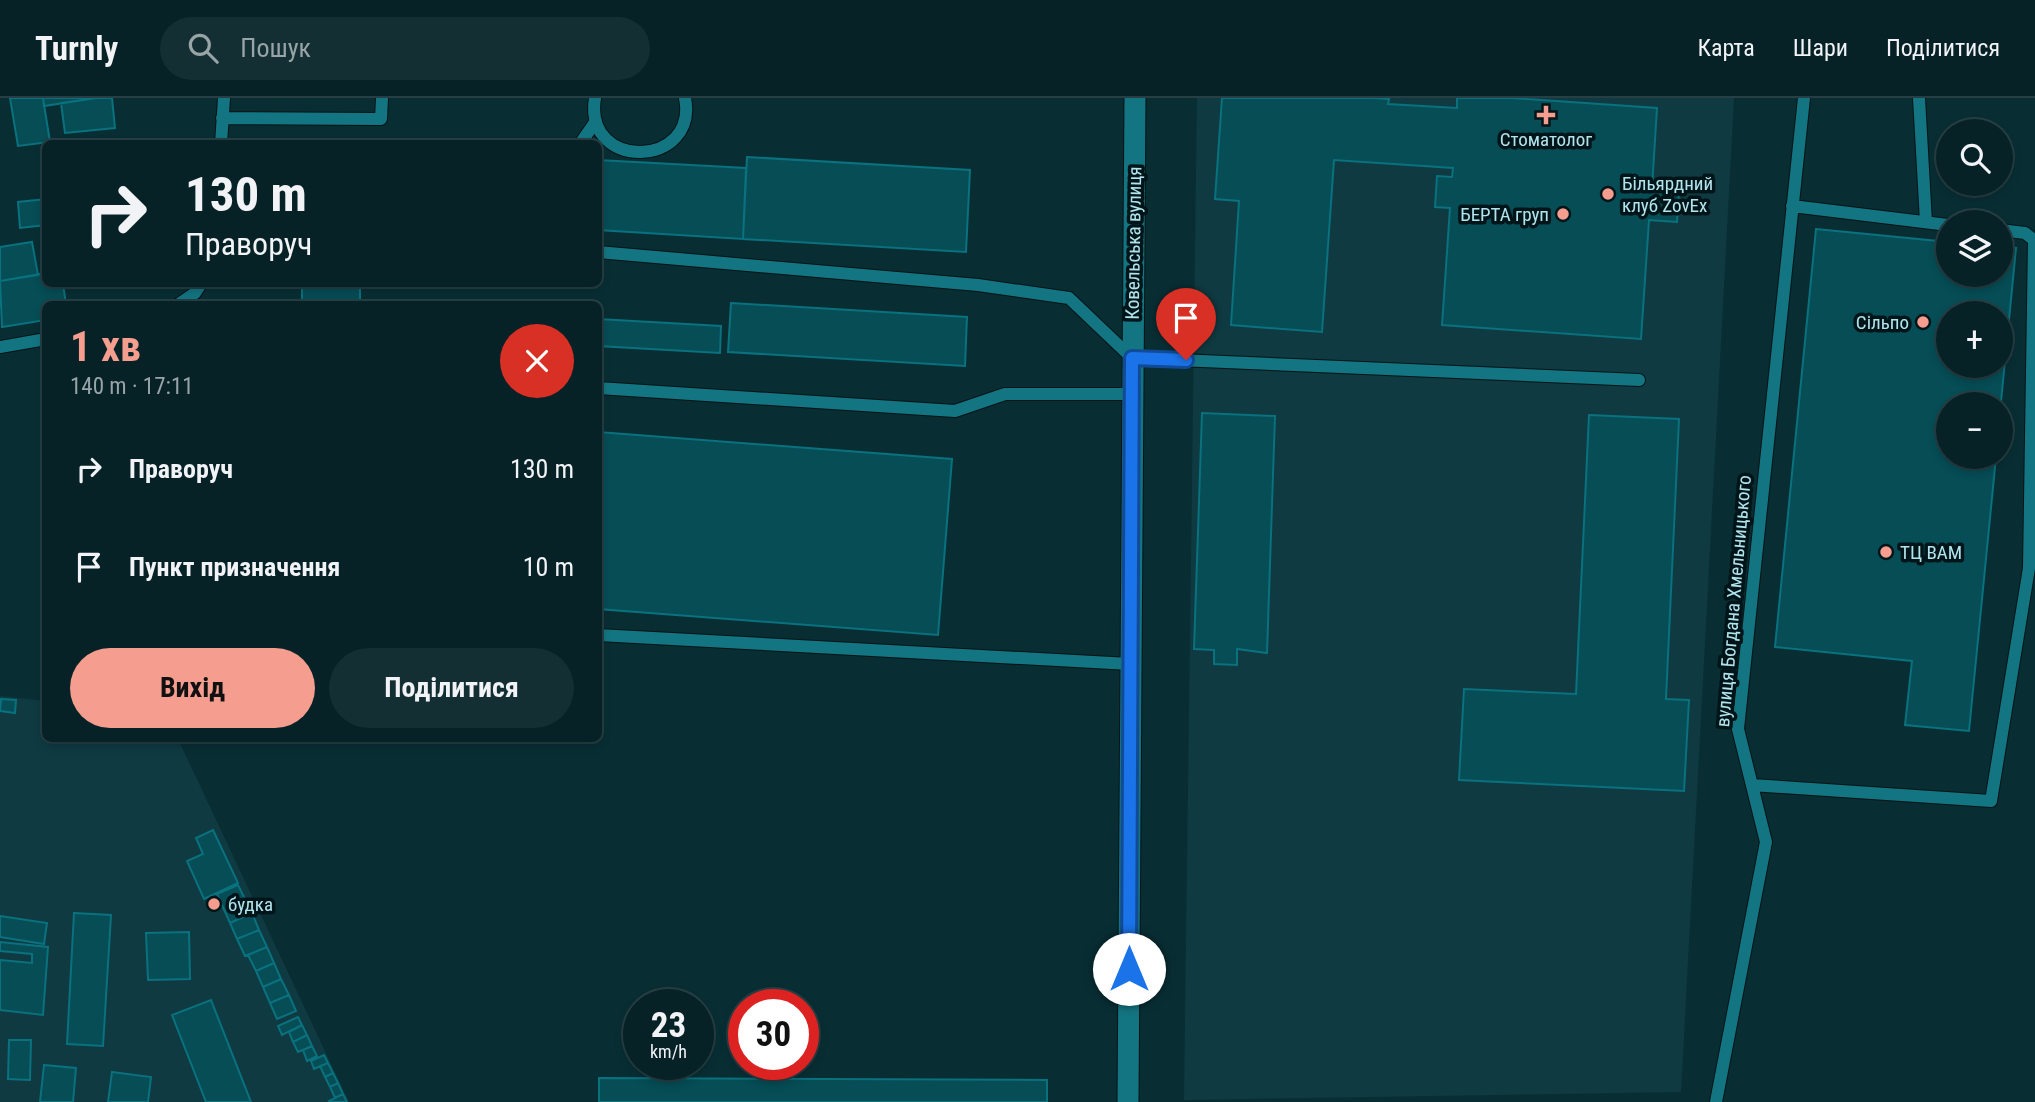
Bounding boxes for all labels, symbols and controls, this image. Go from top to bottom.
search box [160,17,650,80]
text: Turnly [35,29,118,68]
icon: search [184,29,222,67]
text: Пошук [240,33,311,63]
text: Карта [1697,34,1755,62]
text: Шари [1793,34,1848,62]
text: Поділитися [1886,34,2000,62]
marker: Стоматолог [1536,105,1556,125]
map controls [1936,119,2013,469]
button: search [1936,119,2013,196]
place label: Стоматолог [1500,128,1592,151]
text: 130 m [185,166,307,223]
street label: Ковельська вулиця [1121,166,1146,320]
icon: right [70,168,161,259]
place label: Більярдний клуб ZovEx [1622,172,1713,217]
marker: Більярдний клуб ZovEx [1600,186,1616,202]
place label: БЕРТА груп [1460,203,1549,226]
marker: БЕРТА груп [1555,206,1571,222]
button: layers [1936,210,2013,287]
text: Праворуч [185,225,312,263]
pin [1156,288,1216,360]
icon: arrive [1167,299,1205,337]
button: + [1936,301,2013,378]
place label: Сільпо [1856,311,1909,334]
marker: Сільпо [1915,314,1931,330]
text: 1 хв [70,322,141,371]
button: close [500,324,574,398]
text: 140 m · 17:11 [70,373,194,400]
button: − [1936,392,2013,469]
icon: right [70,450,108,488]
text: Праворуч [129,454,233,484]
text: 130 m [510,454,574,484]
street label: вулиця Богдана Хмельницького [1711,474,1756,728]
place label: ТЦ ВАМ [1900,541,1962,564]
marker: ТЦ ВАМ [1878,544,1894,560]
icon: arrive [70,548,108,586]
text: Пункт призначення [129,552,340,582]
text: 10 m [523,552,574,582]
button: Вихід [70,648,315,728]
button: Поділитися [329,648,574,728]
place label: будка [228,893,273,916]
marker: будка [206,896,222,912]
position arrow [1092,932,1166,1006]
speed limit sign: 30 [728,989,819,1080]
text: 23 [651,1005,686,1046]
text: km/h [650,1041,687,1062]

